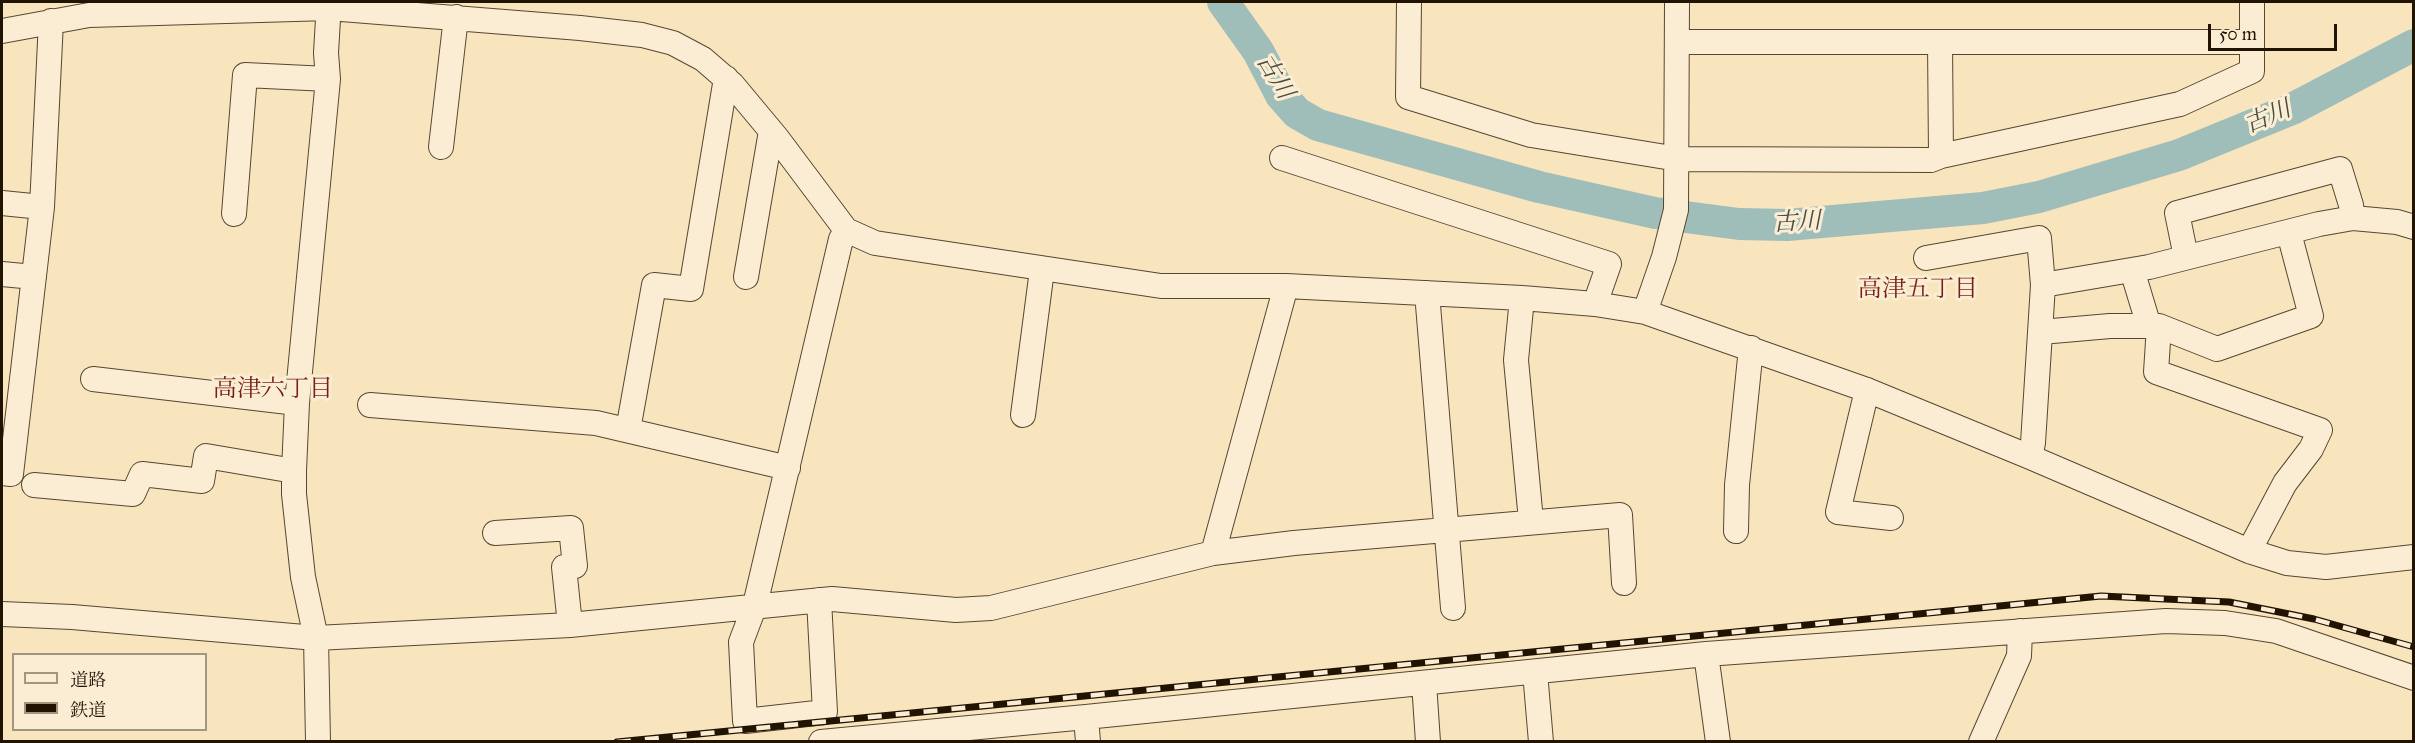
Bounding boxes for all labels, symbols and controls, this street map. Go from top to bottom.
scale bar [2211,12,2340,50]
text: 50 m [2219,23,2257,45]
water label: 古川 [1249,49,1299,105]
water label: 古川 [2240,95,2296,141]
water label: 古川 [1772,207,1822,239]
district label: 高津五丁目 [1858,276,1978,304]
district label: 高津六丁目 [213,376,333,404]
legend [12,653,207,731]
text: 道路 [70,669,106,691]
text: 鉄道 [70,699,106,721]

